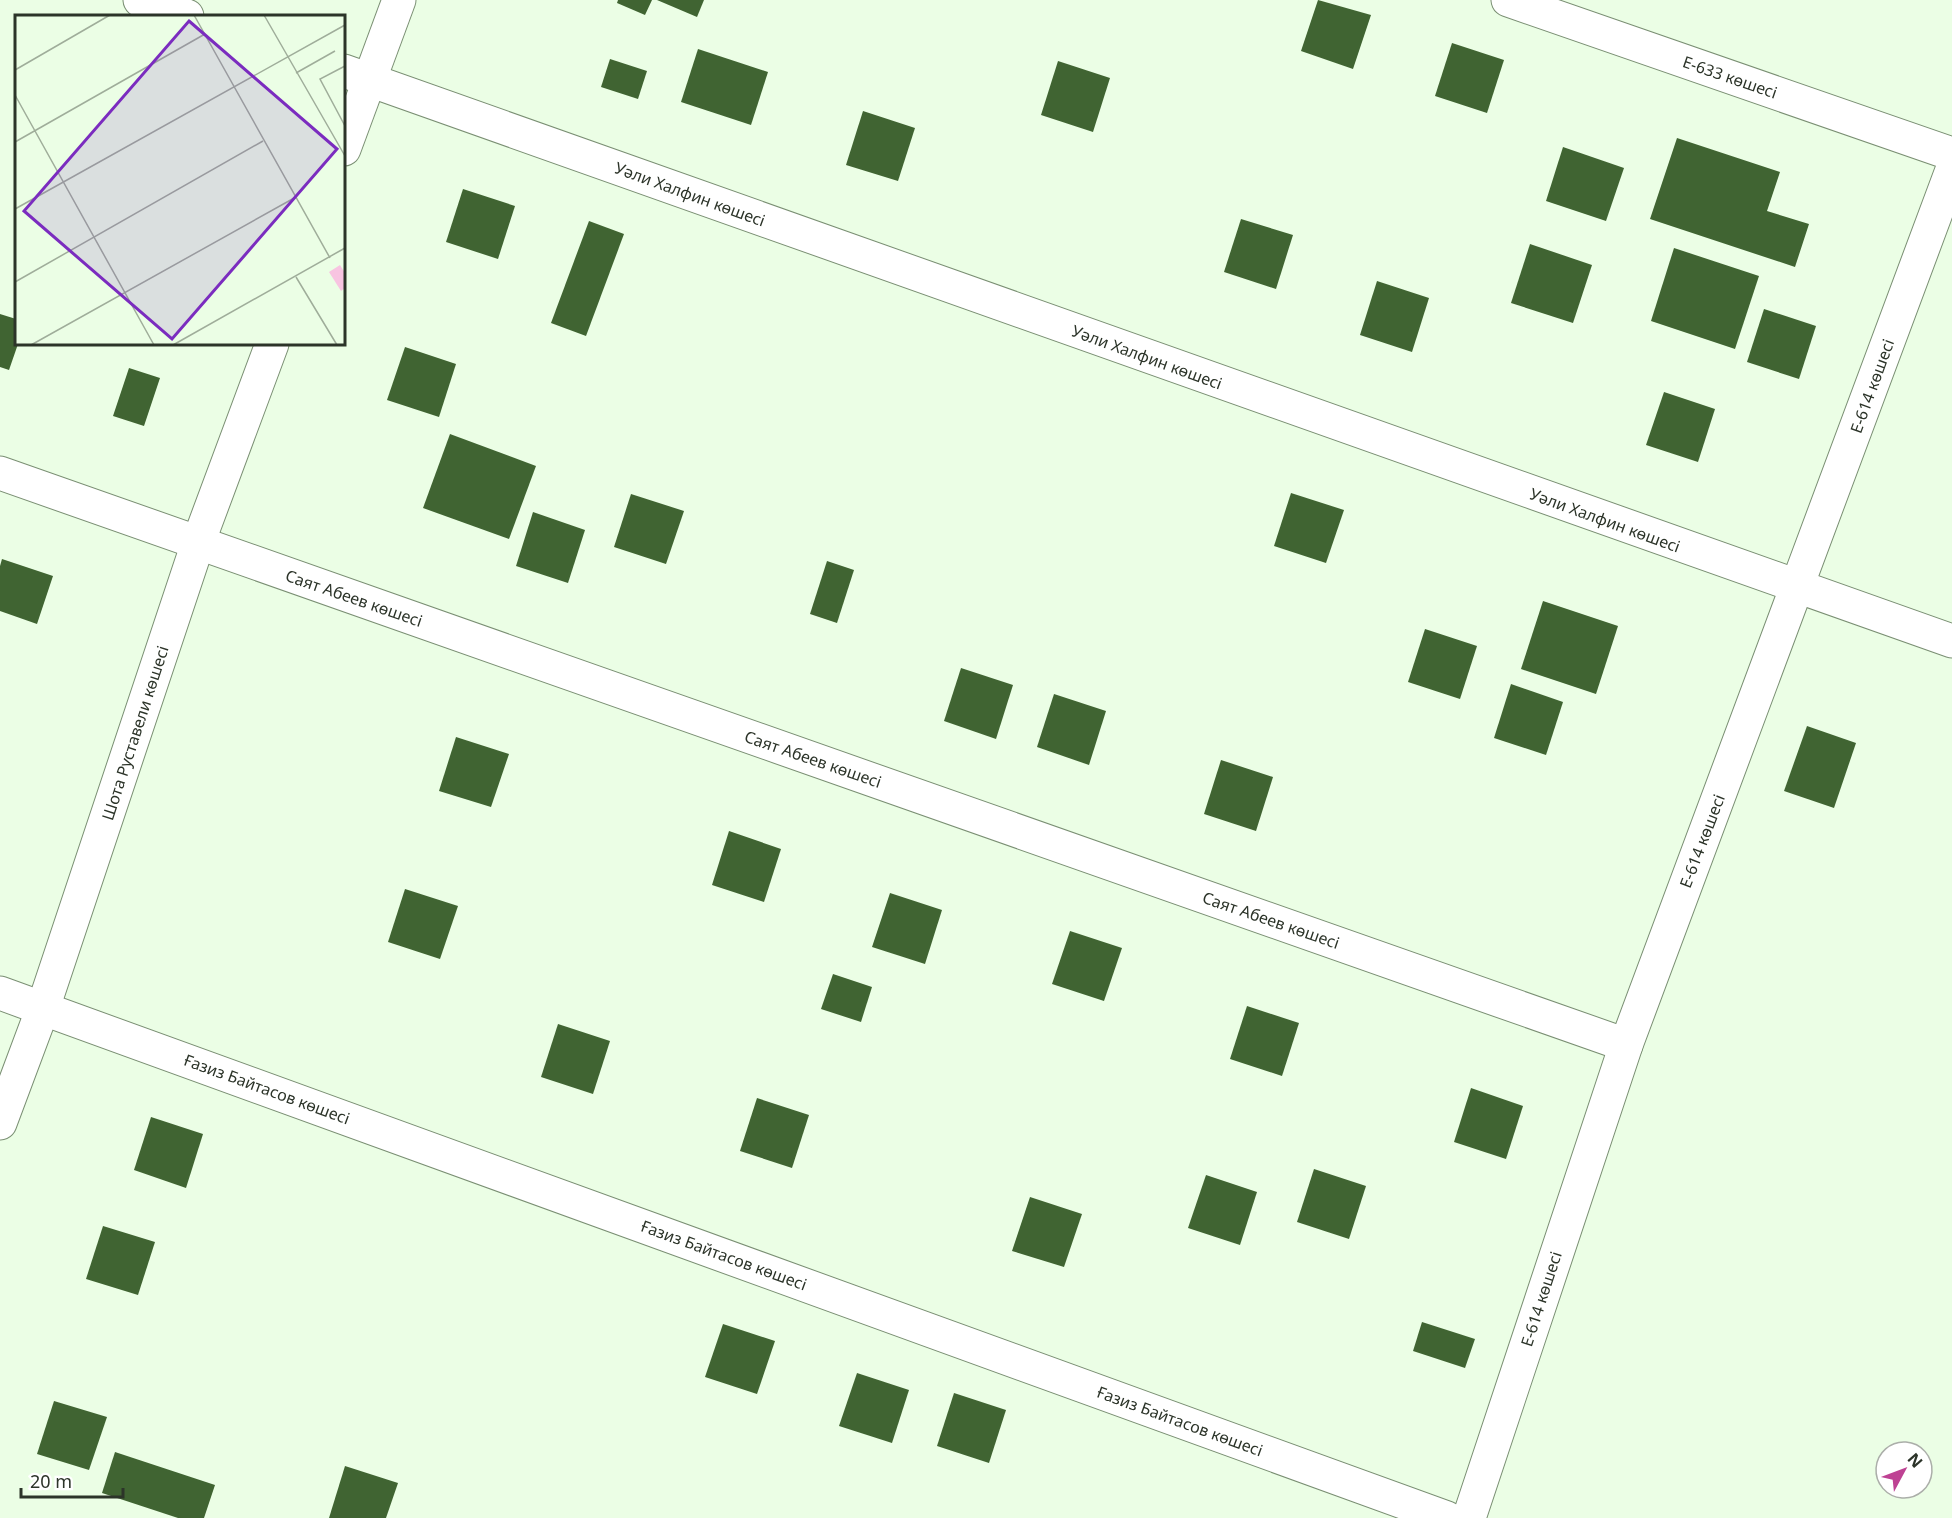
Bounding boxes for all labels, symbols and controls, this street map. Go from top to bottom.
inset map [15,15,345,345]
street label: Е-633 көшесі [1680,51,1780,103]
street label: Уәли Халфин көшесі [612,157,768,231]
street label: Уәли Халфин көшесі [1069,320,1225,394]
street label: Е-614 көшесі [1845,336,1899,436]
street label: Уәли Халфин көшесі [1527,483,1683,557]
street label: Саят Абеев көшесі [283,564,425,632]
street label: Шота Руставели көшесі [96,643,174,823]
street label: Саят Абеев көшесі [742,725,884,793]
street label: Е-614 көшесі [1674,791,1730,891]
street label: Саят Абеев көшесі [1200,886,1342,954]
street label: Ғазиз Байтасов көшесі [181,1049,353,1129]
street label: Ғазиз Байтасов көшесі [638,1215,810,1295]
street label: Е-614 көшесі [1515,1249,1567,1349]
street label: Ғазиз Байтасов көшесі [1094,1381,1266,1461]
north arrow [1874,1440,1934,1500]
text: N [1903,1448,1928,1472]
scale bar [21,1461,123,1499]
text: 20 m [30,1469,72,1493]

